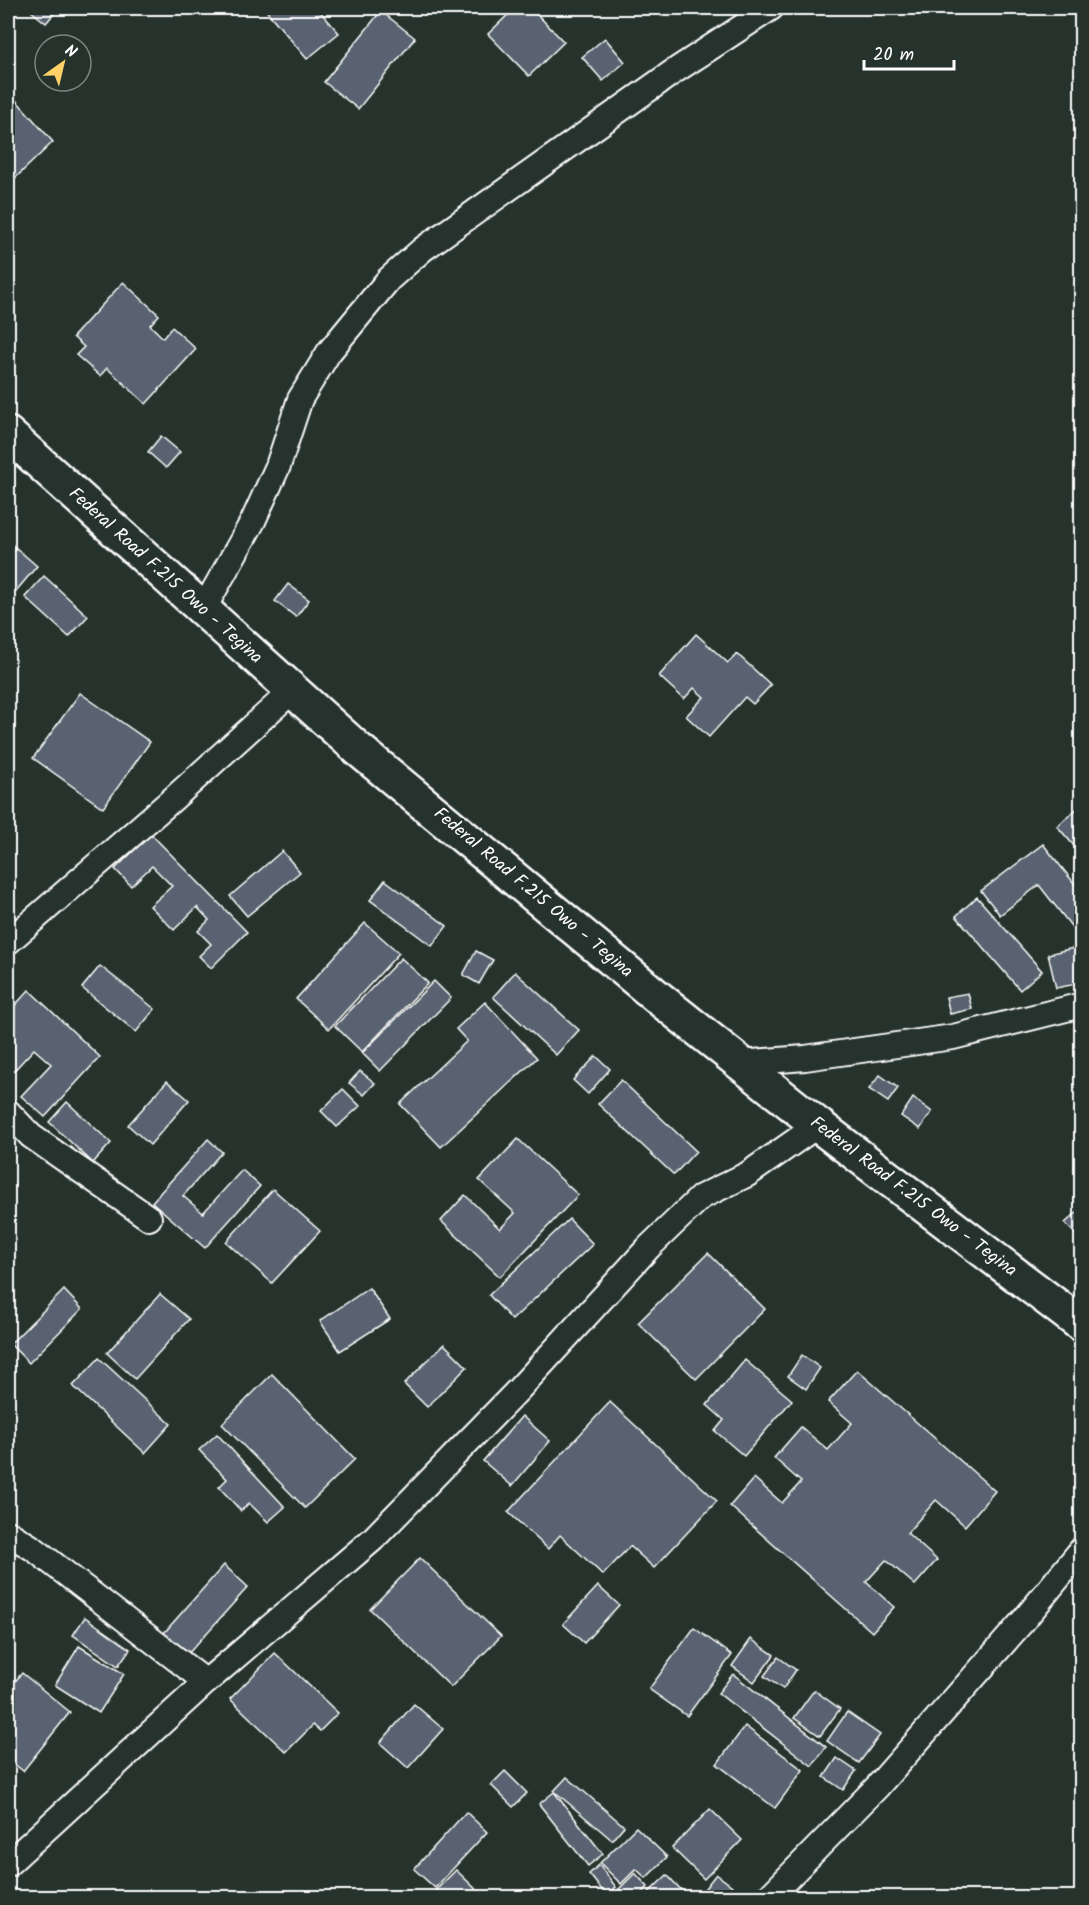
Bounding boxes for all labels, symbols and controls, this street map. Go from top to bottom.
north arrow [33,33,93,93]
scale bar [864,33,954,71]
text: N [59,39,82,65]
text: 20 m [873,41,914,70]
street label: Federal Road F.215 Owo - Tegina [61,481,269,671]
street label: Federal Road F.215 Owo - Tegina [427,801,639,985]
street label: Federal Road F.215 Owo - Tegina [803,1109,1023,1285]

